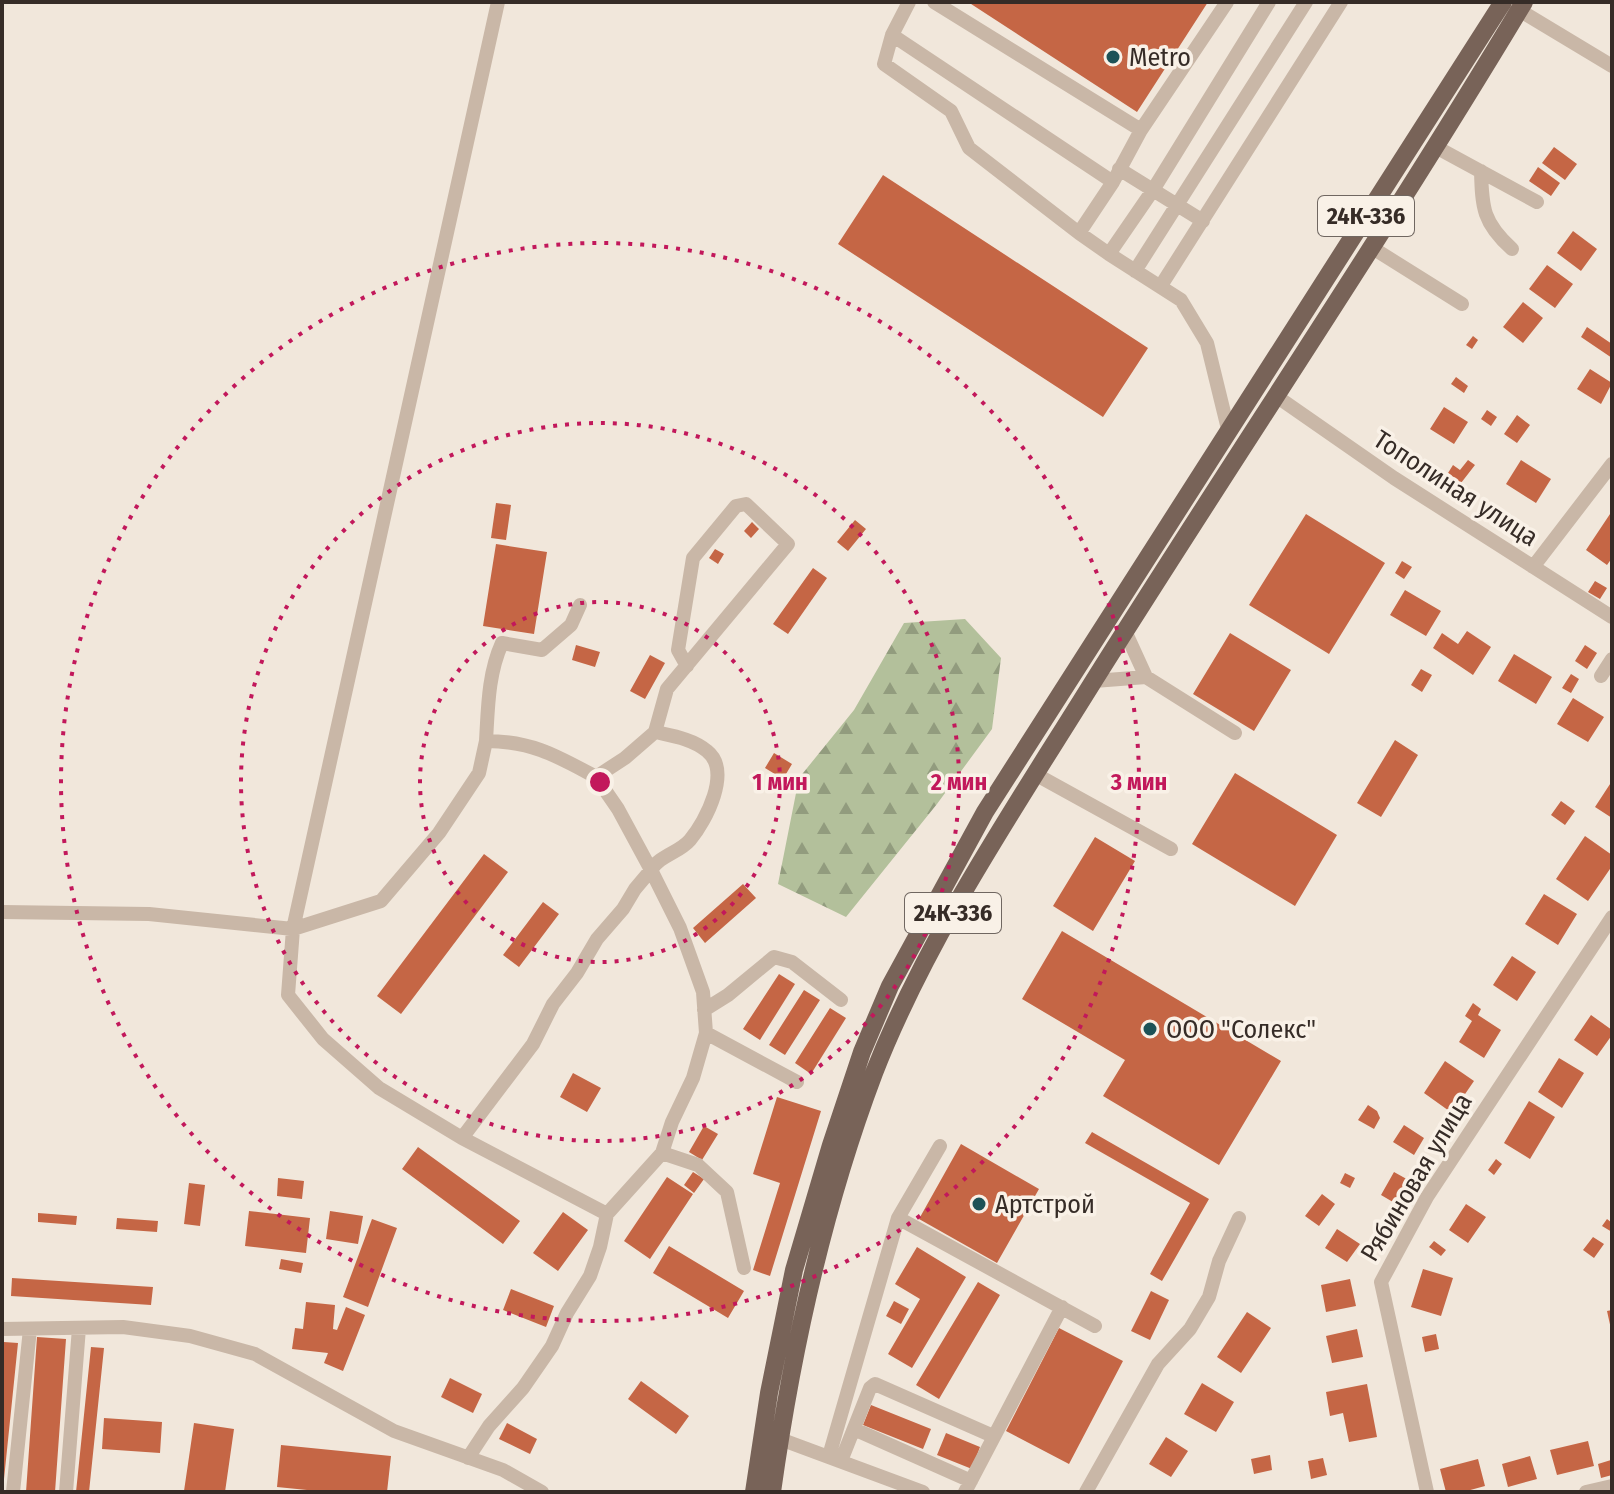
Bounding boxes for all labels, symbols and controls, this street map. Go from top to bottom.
place label: Metro [1129,42,1191,73]
marker: Metro [1104,48,1122,66]
road number: 24К-336 [1318,196,1414,236]
street label: Тополиная улица [1368,424,1544,553]
centre of rings [586,768,614,796]
text: 1 мин [752,768,808,796]
text: 2 мин [930,768,987,796]
text: 3 мин [1110,768,1167,796]
road number: 24К-336 [905,893,1001,933]
place label: ООО "Солекс" [1166,1014,1316,1045]
marker: ООО "Солекс" [1141,1020,1159,1038]
street label: Рябиновая улица [1354,1088,1479,1267]
place label: Артстрой [995,1189,1095,1220]
marker: Артстрой [970,1195,988,1213]

